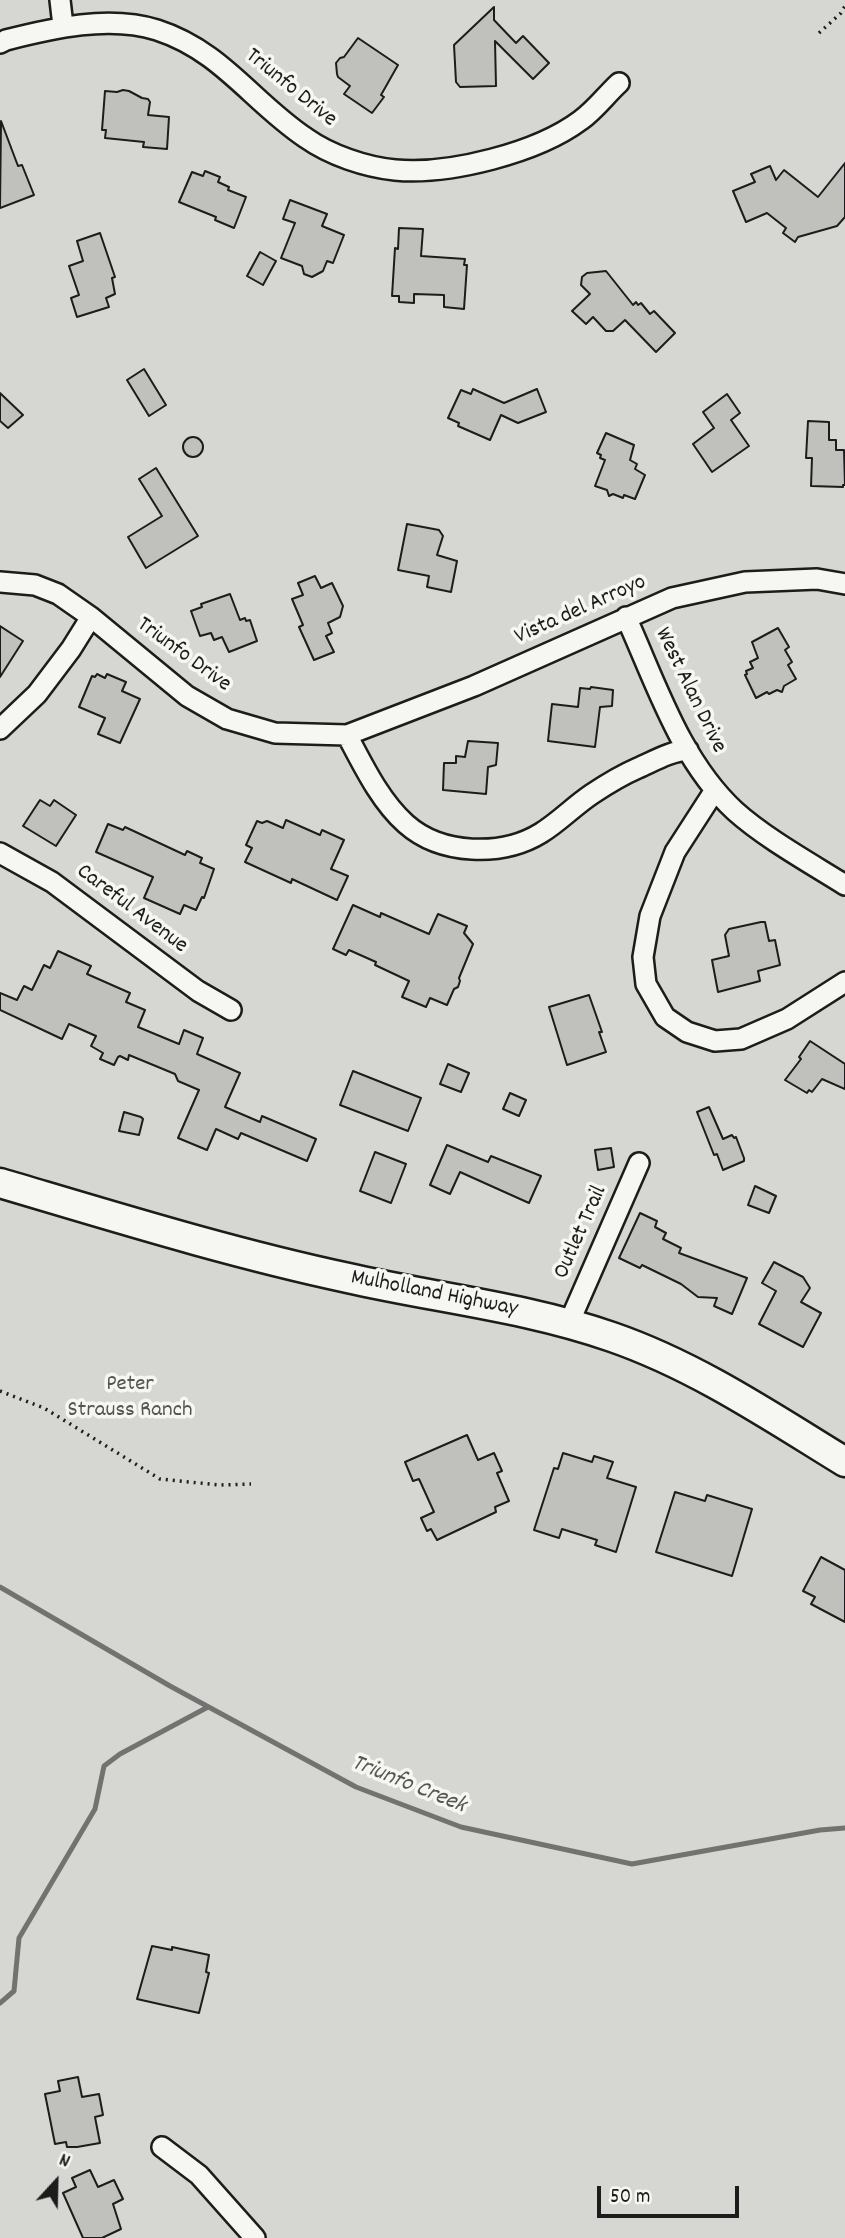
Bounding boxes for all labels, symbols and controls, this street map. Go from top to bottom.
street label: Triunfo Drive [238,44,342,134]
street label: Vista del Arroyo [511,570,651,652]
street label: Triunfo Drive [130,612,236,700]
street label: West Alan Drive [647,624,731,758]
street label: Careful Avenue [70,859,192,961]
street label: Outlet Trail [549,1182,615,1284]
street label: Mulholland Highway [348,1265,520,1325]
park label: Peter Strauss Ranch [68,1372,192,1426]
water label: Triunfo Creek [347,1750,469,1822]
north arrow [21,2147,91,2217]
text: N [55,2148,73,2176]
scale bar [600,2172,742,2216]
text: 50 m [610,2183,650,2213]

